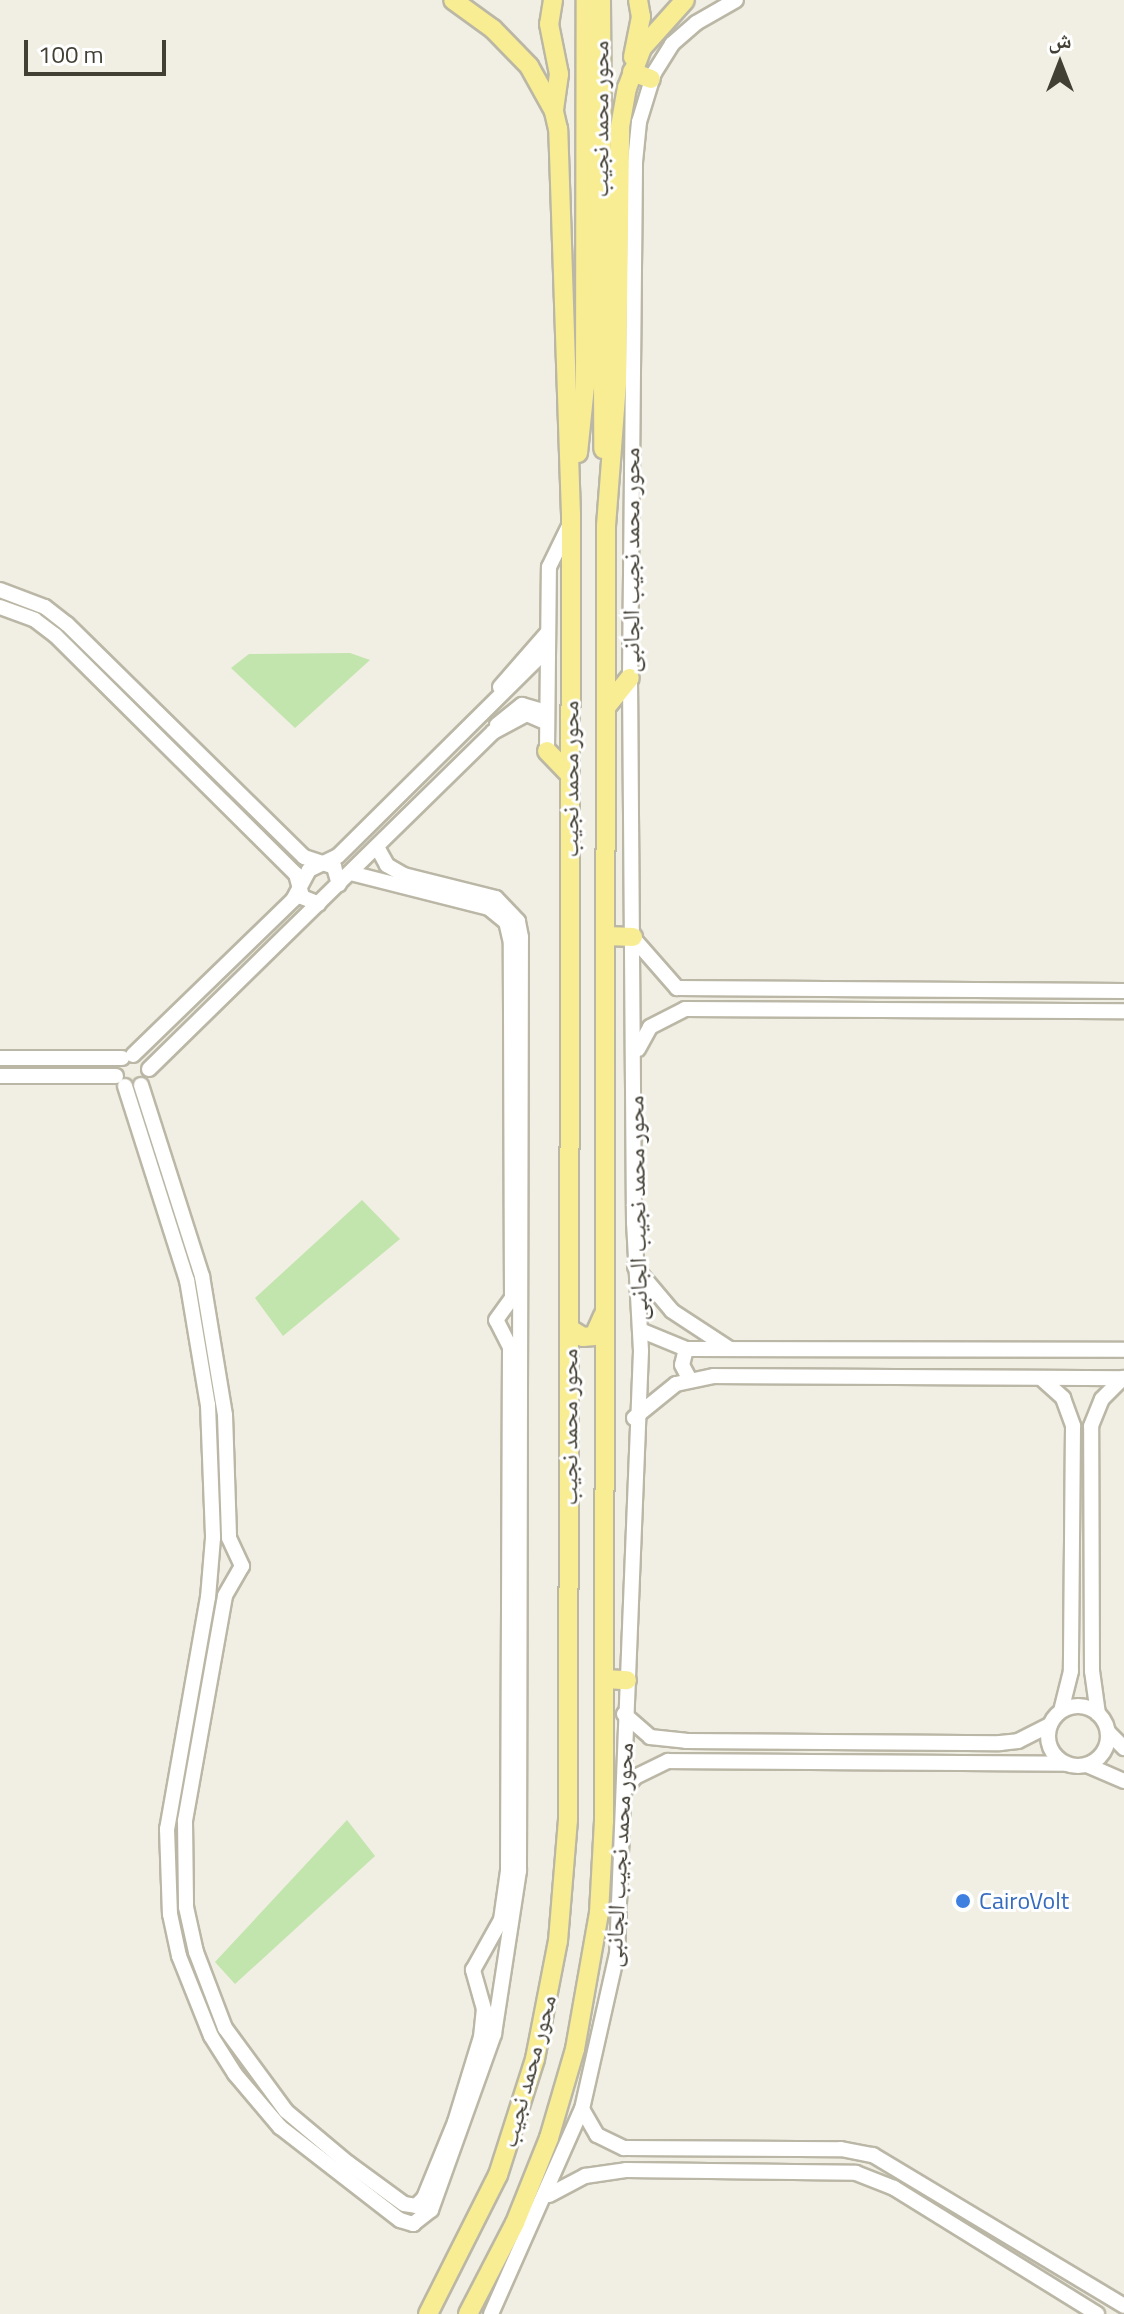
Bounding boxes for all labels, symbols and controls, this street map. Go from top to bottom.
text: ش [1048,23,1072,57]
scale bar [28,24,170,74]
north arrow [1020,24,1100,104]
text: 100 m [38,36,104,72]
street label: محور محمد نجيب [586,40,614,198]
street label: محور محمد نجيب الجانبى [617,447,645,673]
street label: محور محمد نجيب [556,700,584,858]
street label: محور محمد نجيب الجانبى [621,1095,653,1321]
street label: محور محمد نجيب [555,1348,583,1506]
street label: محور محمد نجيب الجانبى [599,1742,639,1968]
place label: CairoVolt [979,1887,1069,1915]
marker: CairoVolt [954,1892,972,1910]
street label: محور محمد نجيب [494,1991,562,2151]

